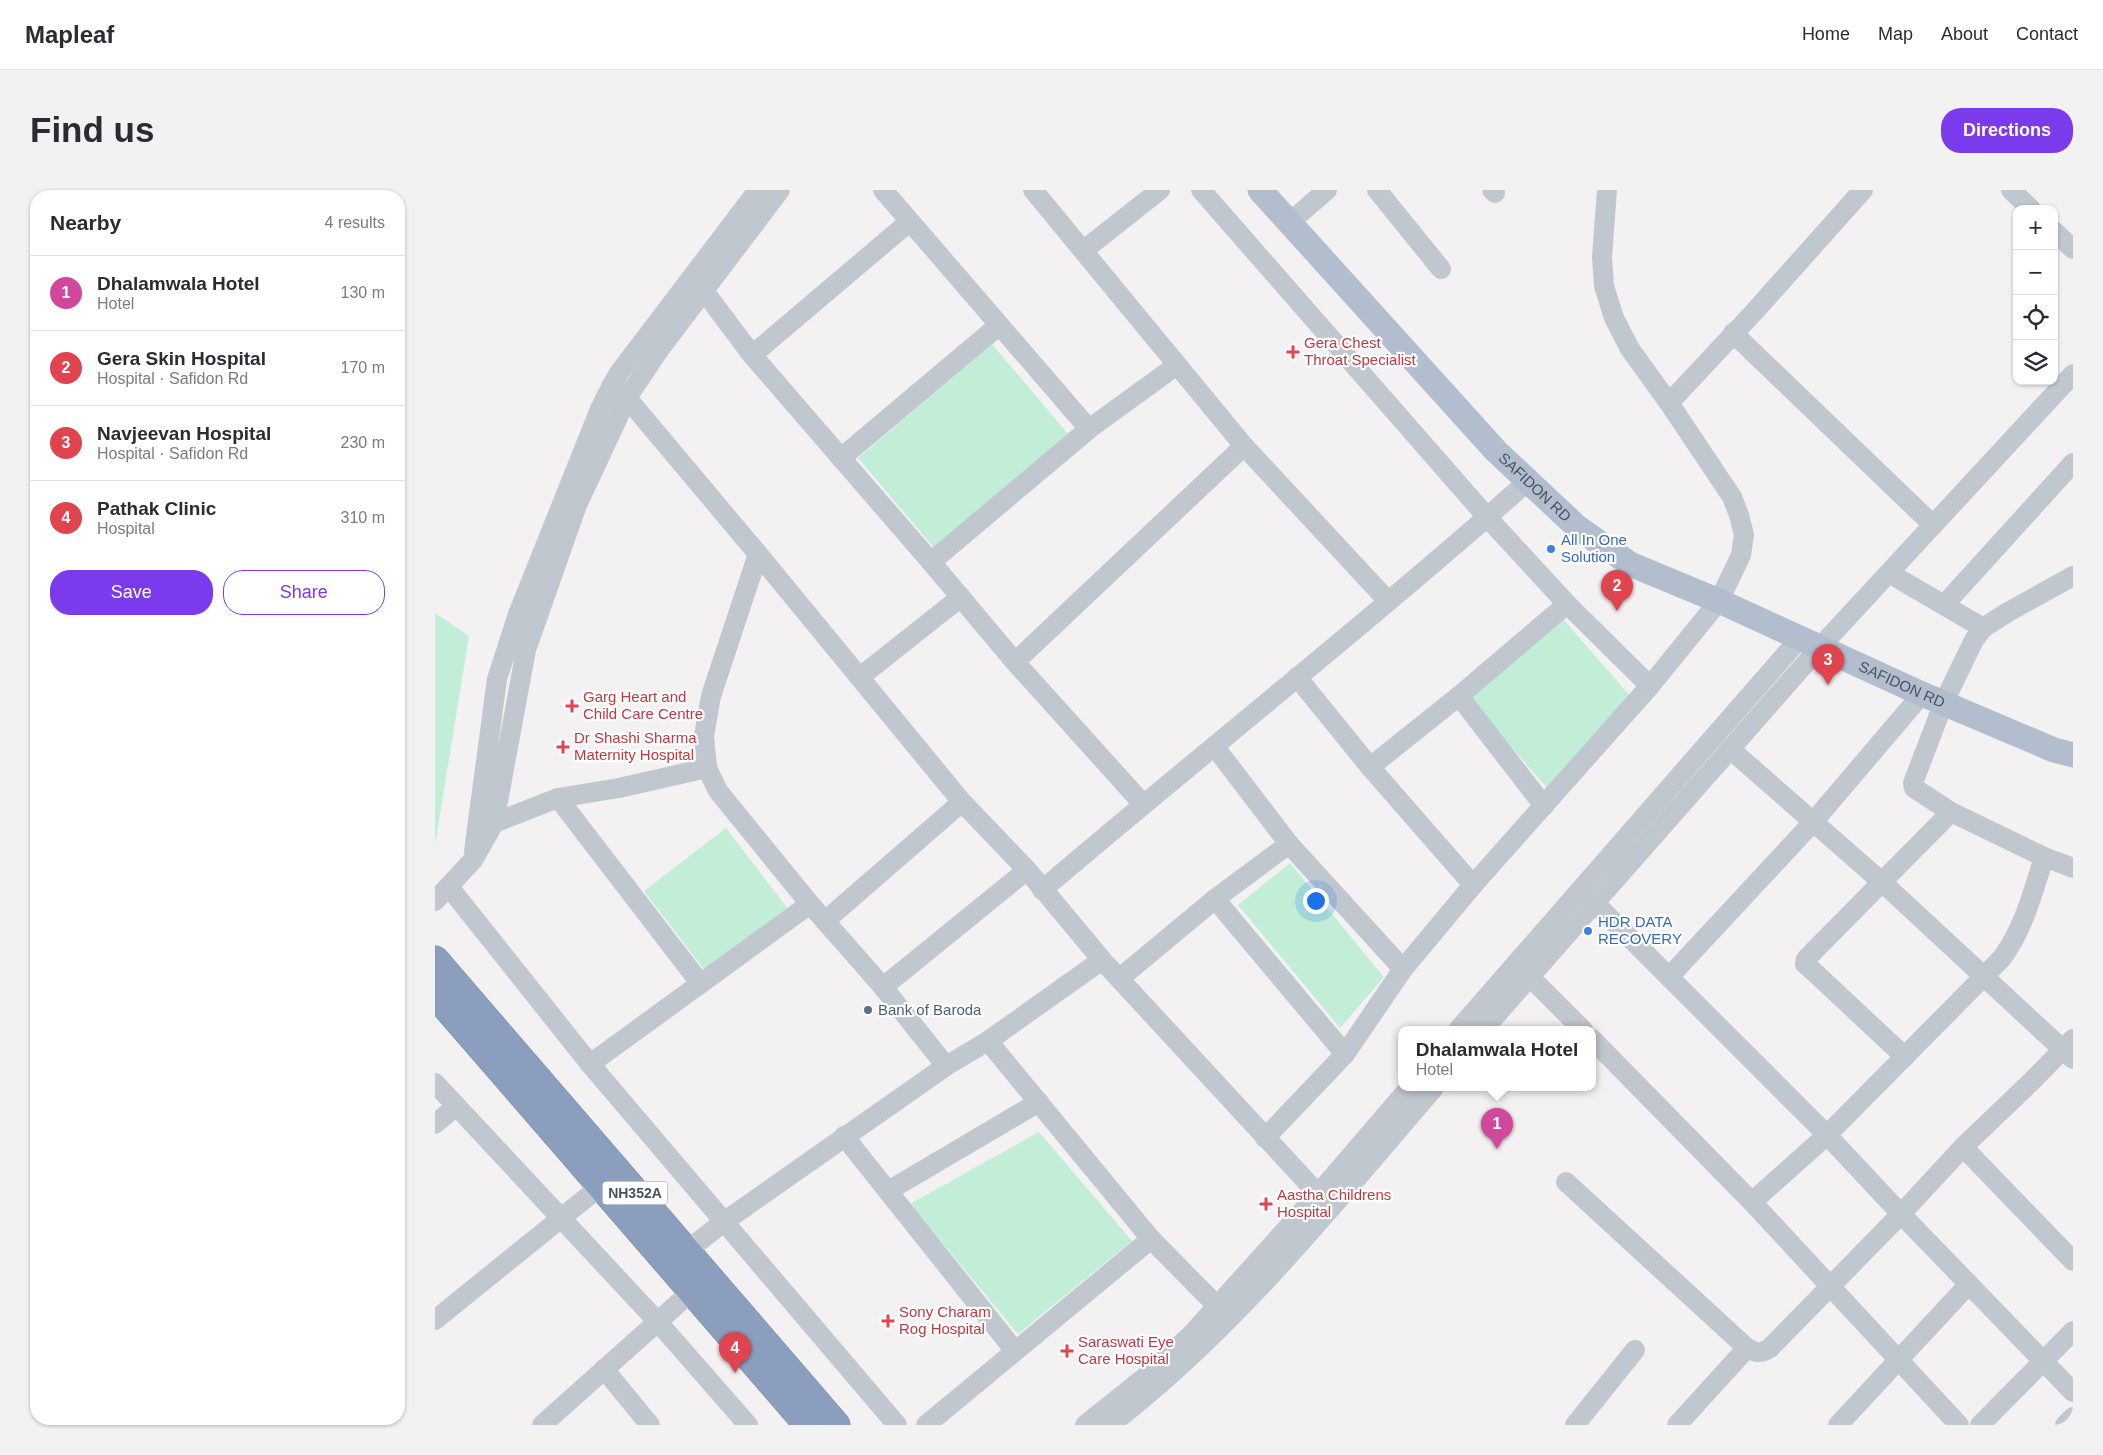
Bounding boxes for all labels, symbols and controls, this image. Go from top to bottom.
text: Mapleaf [25,21,114,48]
text: Home [1802,24,1850,44]
text: Map [1878,24,1913,44]
text: About [1941,24,1988,44]
text: Contact [2016,24,2078,44]
button: Directions [1941,108,2073,153]
text: Find us [30,110,154,149]
map controls [2013,205,2058,385]
button: + [2013,205,2058,250]
text: Nearby [50,211,121,234]
text: 4 results [325,214,385,231]
button: − [2013,250,2058,295]
text: Dhalamwala Hotel [97,273,260,294]
text: 1 [62,284,70,301]
text: 130 m [341,284,385,301]
text: Hotel [97,295,134,312]
button: locate [2013,295,2058,340]
place label: Gera Chest Throat Specialist [1304,334,1417,368]
button: layers [2013,340,2058,385]
marker: Gera Chest Throat Specialist [1286,345,1300,359]
text: Gera Skin Hospital [97,348,266,369]
text: 2 [62,359,70,376]
text: 170 m [341,359,385,376]
text: Hospital · Safidon Rd [97,370,248,387]
text: Navjeevan Hospital [97,423,271,444]
text: 3 [62,434,70,451]
text: 230 m [341,434,385,451]
text: Hospital · Safidon Rd [97,445,248,462]
street label: SAFIDON RD [1496,449,1575,525]
text: Pathak Clinic [97,498,216,519]
text: 4 [62,509,70,526]
text: 310 m [341,509,385,526]
text: Hospital [97,520,155,537]
place label: All In One Solution [1561,531,1627,565]
marker: All In One Solution [1545,543,1557,555]
button: Save [50,570,213,615]
button: Share [223,570,385,615]
pin: 2 [1601,570,1633,611]
pin: 3 [1812,644,1844,685]
street label: SAFIDON RD [1856,657,1948,711]
place label: Garg Heart and Child Care Centre [583,688,703,722]
marker: Garg Heart and Child Care Centre [565,699,579,713]
place label: Dr Shashi Sharma Maternity Hospital [574,729,697,763]
marker: Dr Shashi Sharma Maternity Hospital [556,740,570,754]
your location [1303,888,1329,914]
place label: HDR DATA RECOVERY [1598,913,1682,947]
marker: HDR DATA RECOVERY [1582,925,1594,937]
place label: Bank of Baroda [878,1001,982,1018]
marker: Bank of Baroda [862,1004,874,1016]
popup [1398,1026,1596,1091]
text: Dhalamwala Hotel [1416,1039,1578,1060]
text: Hotel [1416,1061,1453,1078]
pin: 1 [1481,1108,1513,1149]
road number: NH352A [603,1181,667,1204]
place label: Aastha Childrens Hospital [1277,1186,1391,1220]
marker: Aastha Childrens Hospital [1259,1197,1273,1211]
place label: Sony Charam Rog Hospital [899,1303,991,1337]
marker: Sony Charam Rog Hospital [881,1314,895,1328]
pin: 4 [719,1332,751,1373]
place label: Saraswati Eye Care Hospital [1078,1333,1174,1367]
marker: Saraswati Eye Care Hospital [1060,1344,1074,1358]

